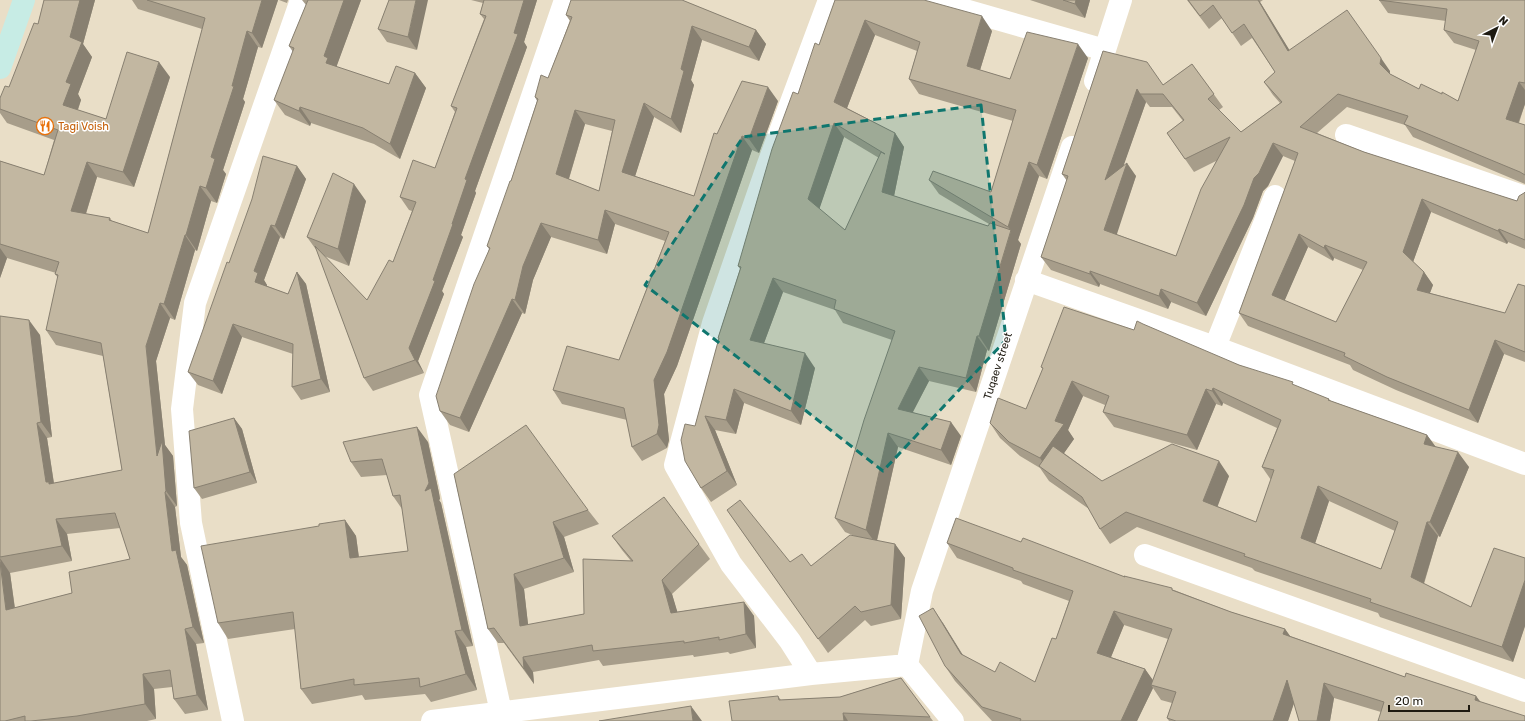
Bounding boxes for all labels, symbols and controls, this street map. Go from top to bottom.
north arrow [1477,8,1517,48]
text: N [1496,13,1511,28]
restaurant icon: Tagi Voish [35,116,55,136]
place label: Tagi Voish [58,120,109,133]
street label: Tuqaev street [981,330,1015,401]
scale bar [1389,687,1469,713]
text: 20 m [1395,694,1423,708]

